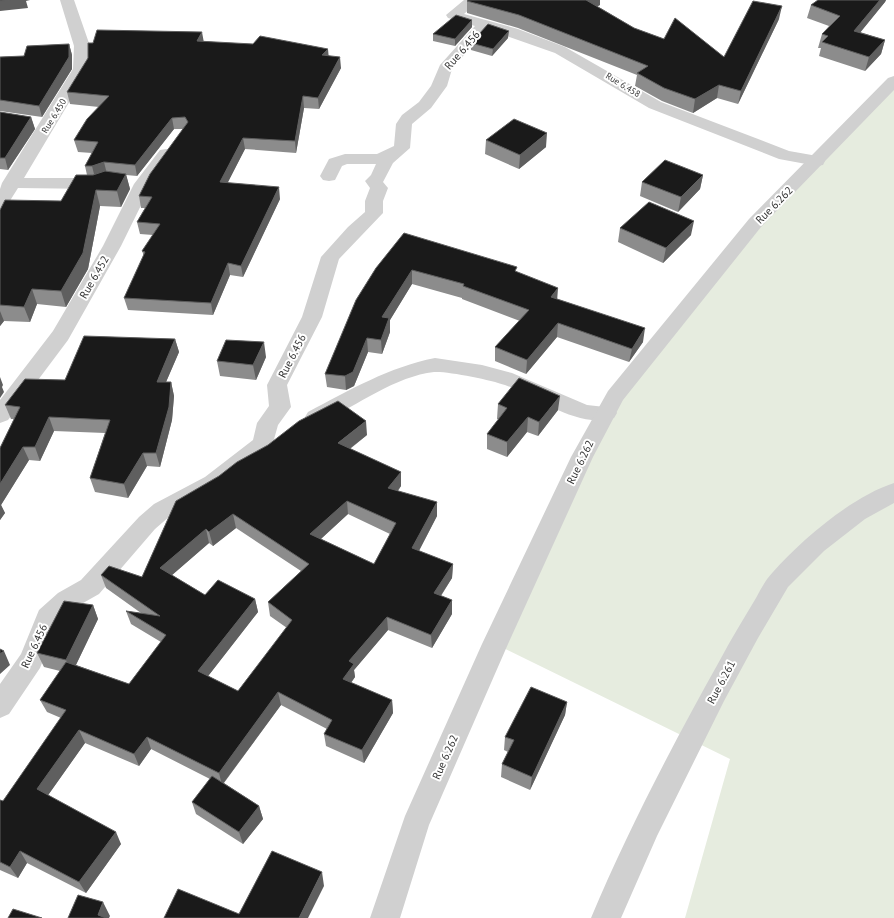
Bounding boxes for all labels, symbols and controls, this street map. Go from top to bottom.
street label: Rue 6.456 [441,28,483,72]
street label: Rue 6.458 [604,70,643,99]
street label: Rue 6.450 [39,96,68,135]
street label: Rue 6.262 [752,183,796,227]
street label: Rue 6.452 [76,253,112,301]
street label: Rue 6.456 [275,332,309,380]
street label: Rue 6.262 [563,438,597,486]
street label: Rue 6.456 [18,622,50,670]
street label: Rue 6.261 [704,658,738,706]
street label: Rue 6.262 [429,733,461,781]

